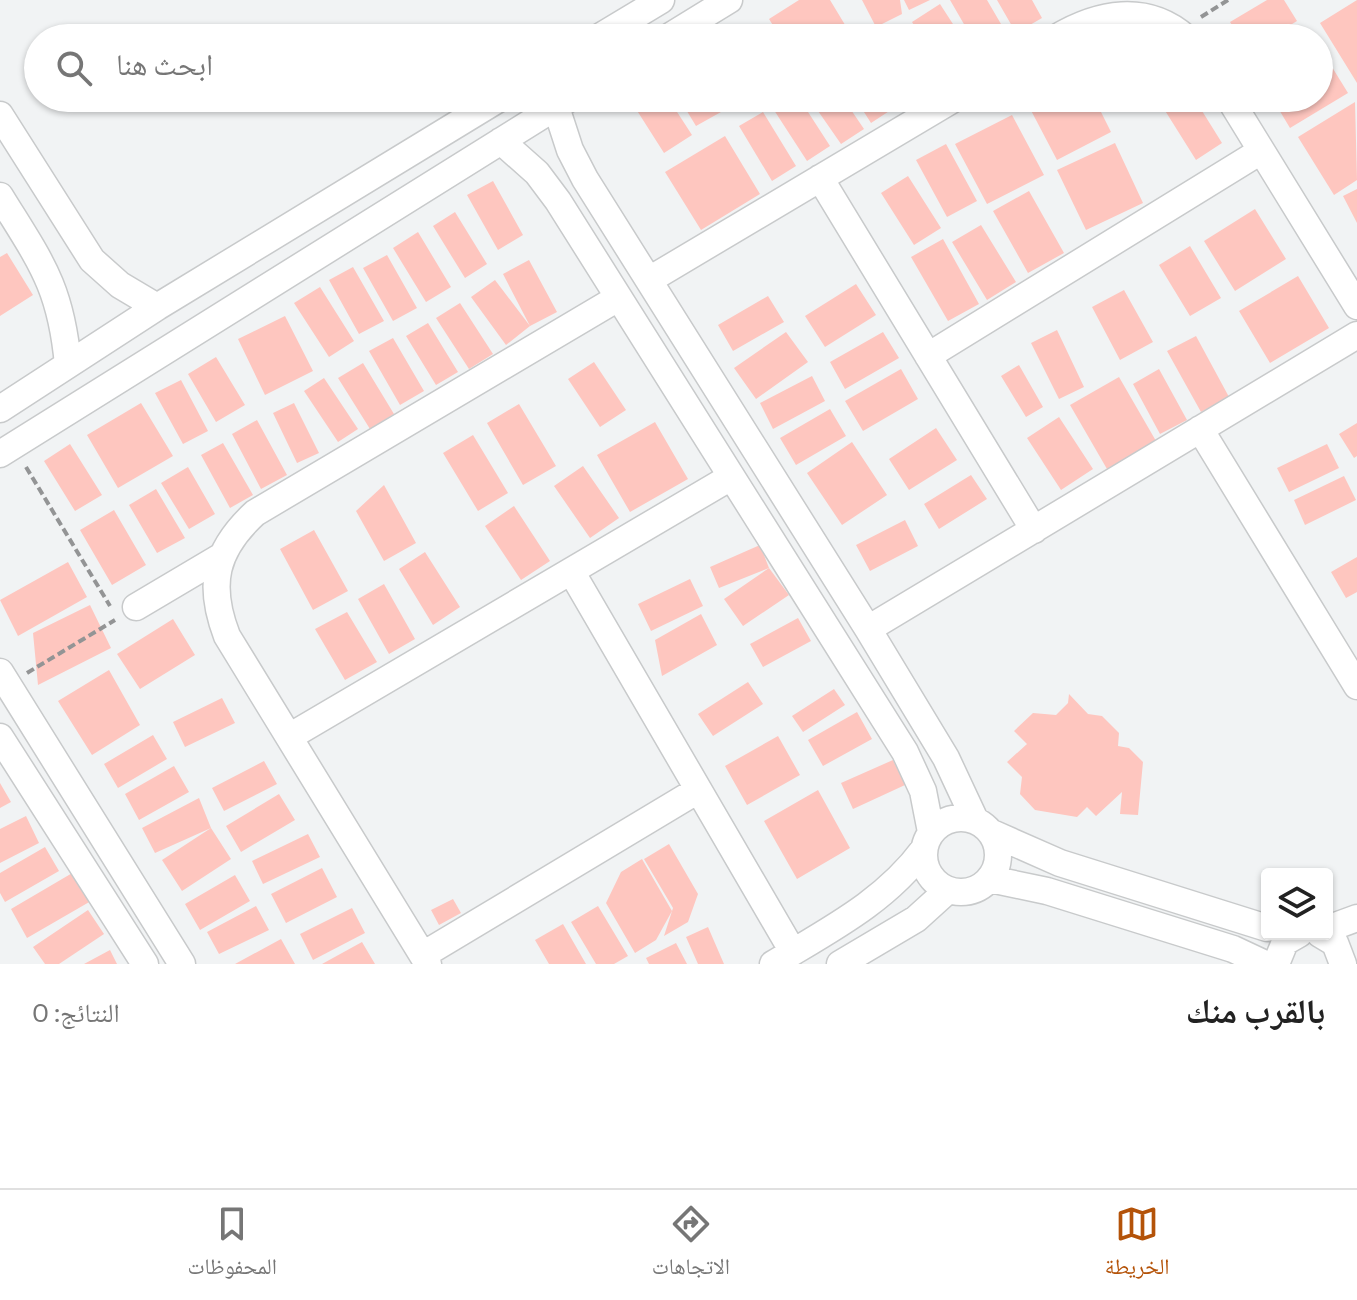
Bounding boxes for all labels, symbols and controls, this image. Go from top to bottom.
search box [24,24,1333,112]
text: ابحث هنا [116,44,213,81]
icon: search [52,46,96,90]
map controls [1261,868,1333,940]
button: layers [1261,868,1333,940]
text: بالقرب منك [1186,988,1325,1030]
text: النتائج: 0 [32,996,120,1027]
tab: المحفوظات [187,1202,277,1288]
tab: الاتجاهات [652,1202,730,1288]
tab: الخريطة [1105,1202,1170,1288]

